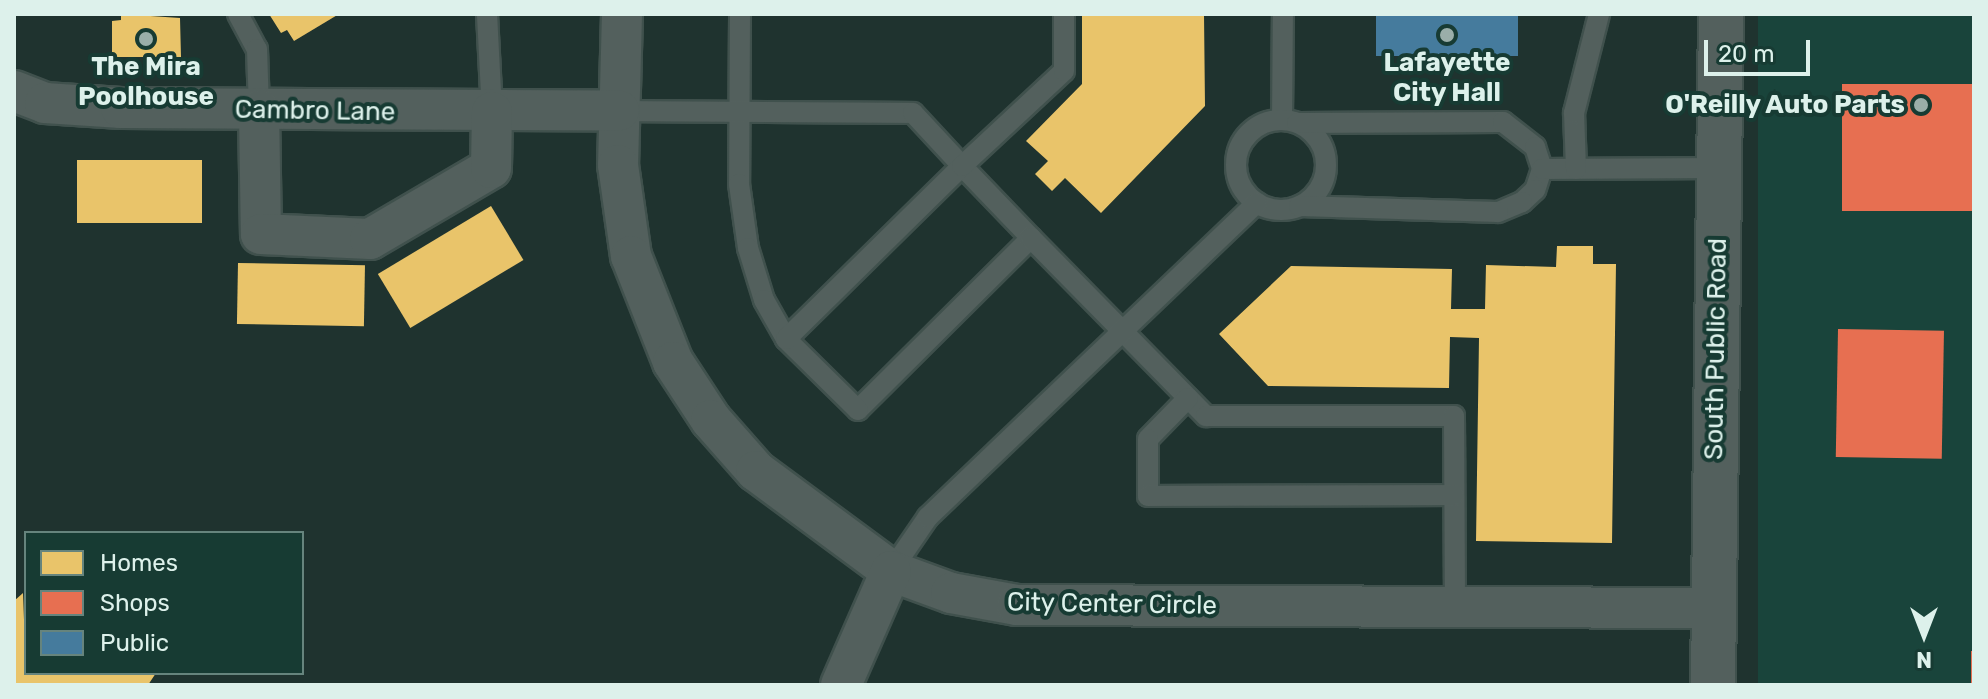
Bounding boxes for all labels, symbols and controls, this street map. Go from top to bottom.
scale bar [1708,24,1814,74]
marker: Lafayette City Hall [1438,26,1456,44]
marker: The Mira Poolhouse [137,30,155,48]
text: 20 m [1718,40,1775,68]
place label: Lafayette City Hall [1383,47,1511,108]
place label: The Mira Poolhouse [78,51,214,112]
place label: O'Reilly Auto Parts [1664,89,1905,121]
street label: Cambro Lane [235,94,395,128]
marker: O'Reilly Auto Parts [1912,96,1930,114]
street label: South Public Road [1698,238,1734,460]
legend [24,531,304,675]
text: Homes [100,549,178,577]
street label: City Center Circle [1006,587,1218,621]
text: Shops [100,589,170,617]
north arrow [1884,595,1964,675]
text: Public [100,629,169,657]
text: N [1916,646,1932,673]

